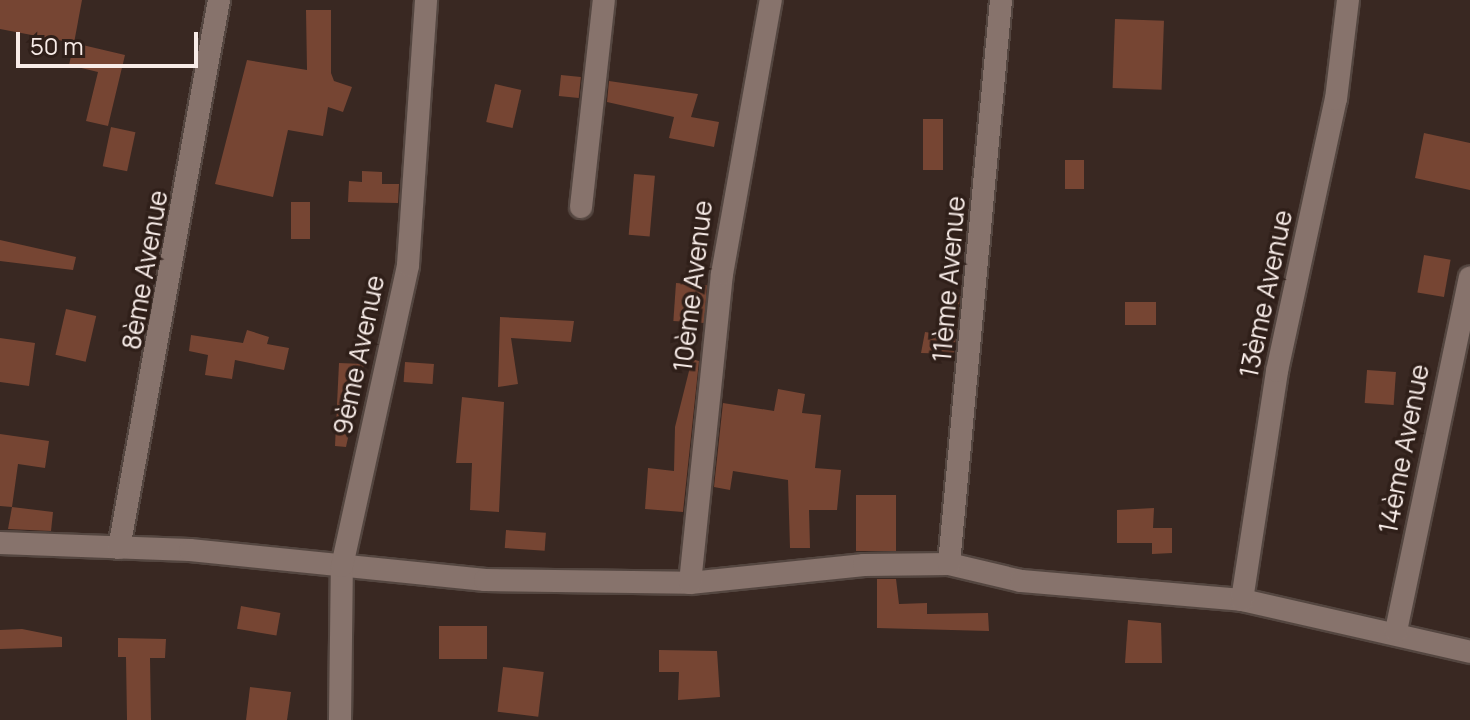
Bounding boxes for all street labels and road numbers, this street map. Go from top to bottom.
street label: 8ème Avenue [116,188,174,352]
street label: 11ème Avenue [926,195,972,363]
street label: 10ème Avenue [667,199,719,373]
street label: 13ème Avenue [1233,207,1299,381]
street label: 9ème Avenue [327,272,391,438]
street label: 14ème Avenue [1372,362,1436,536]

